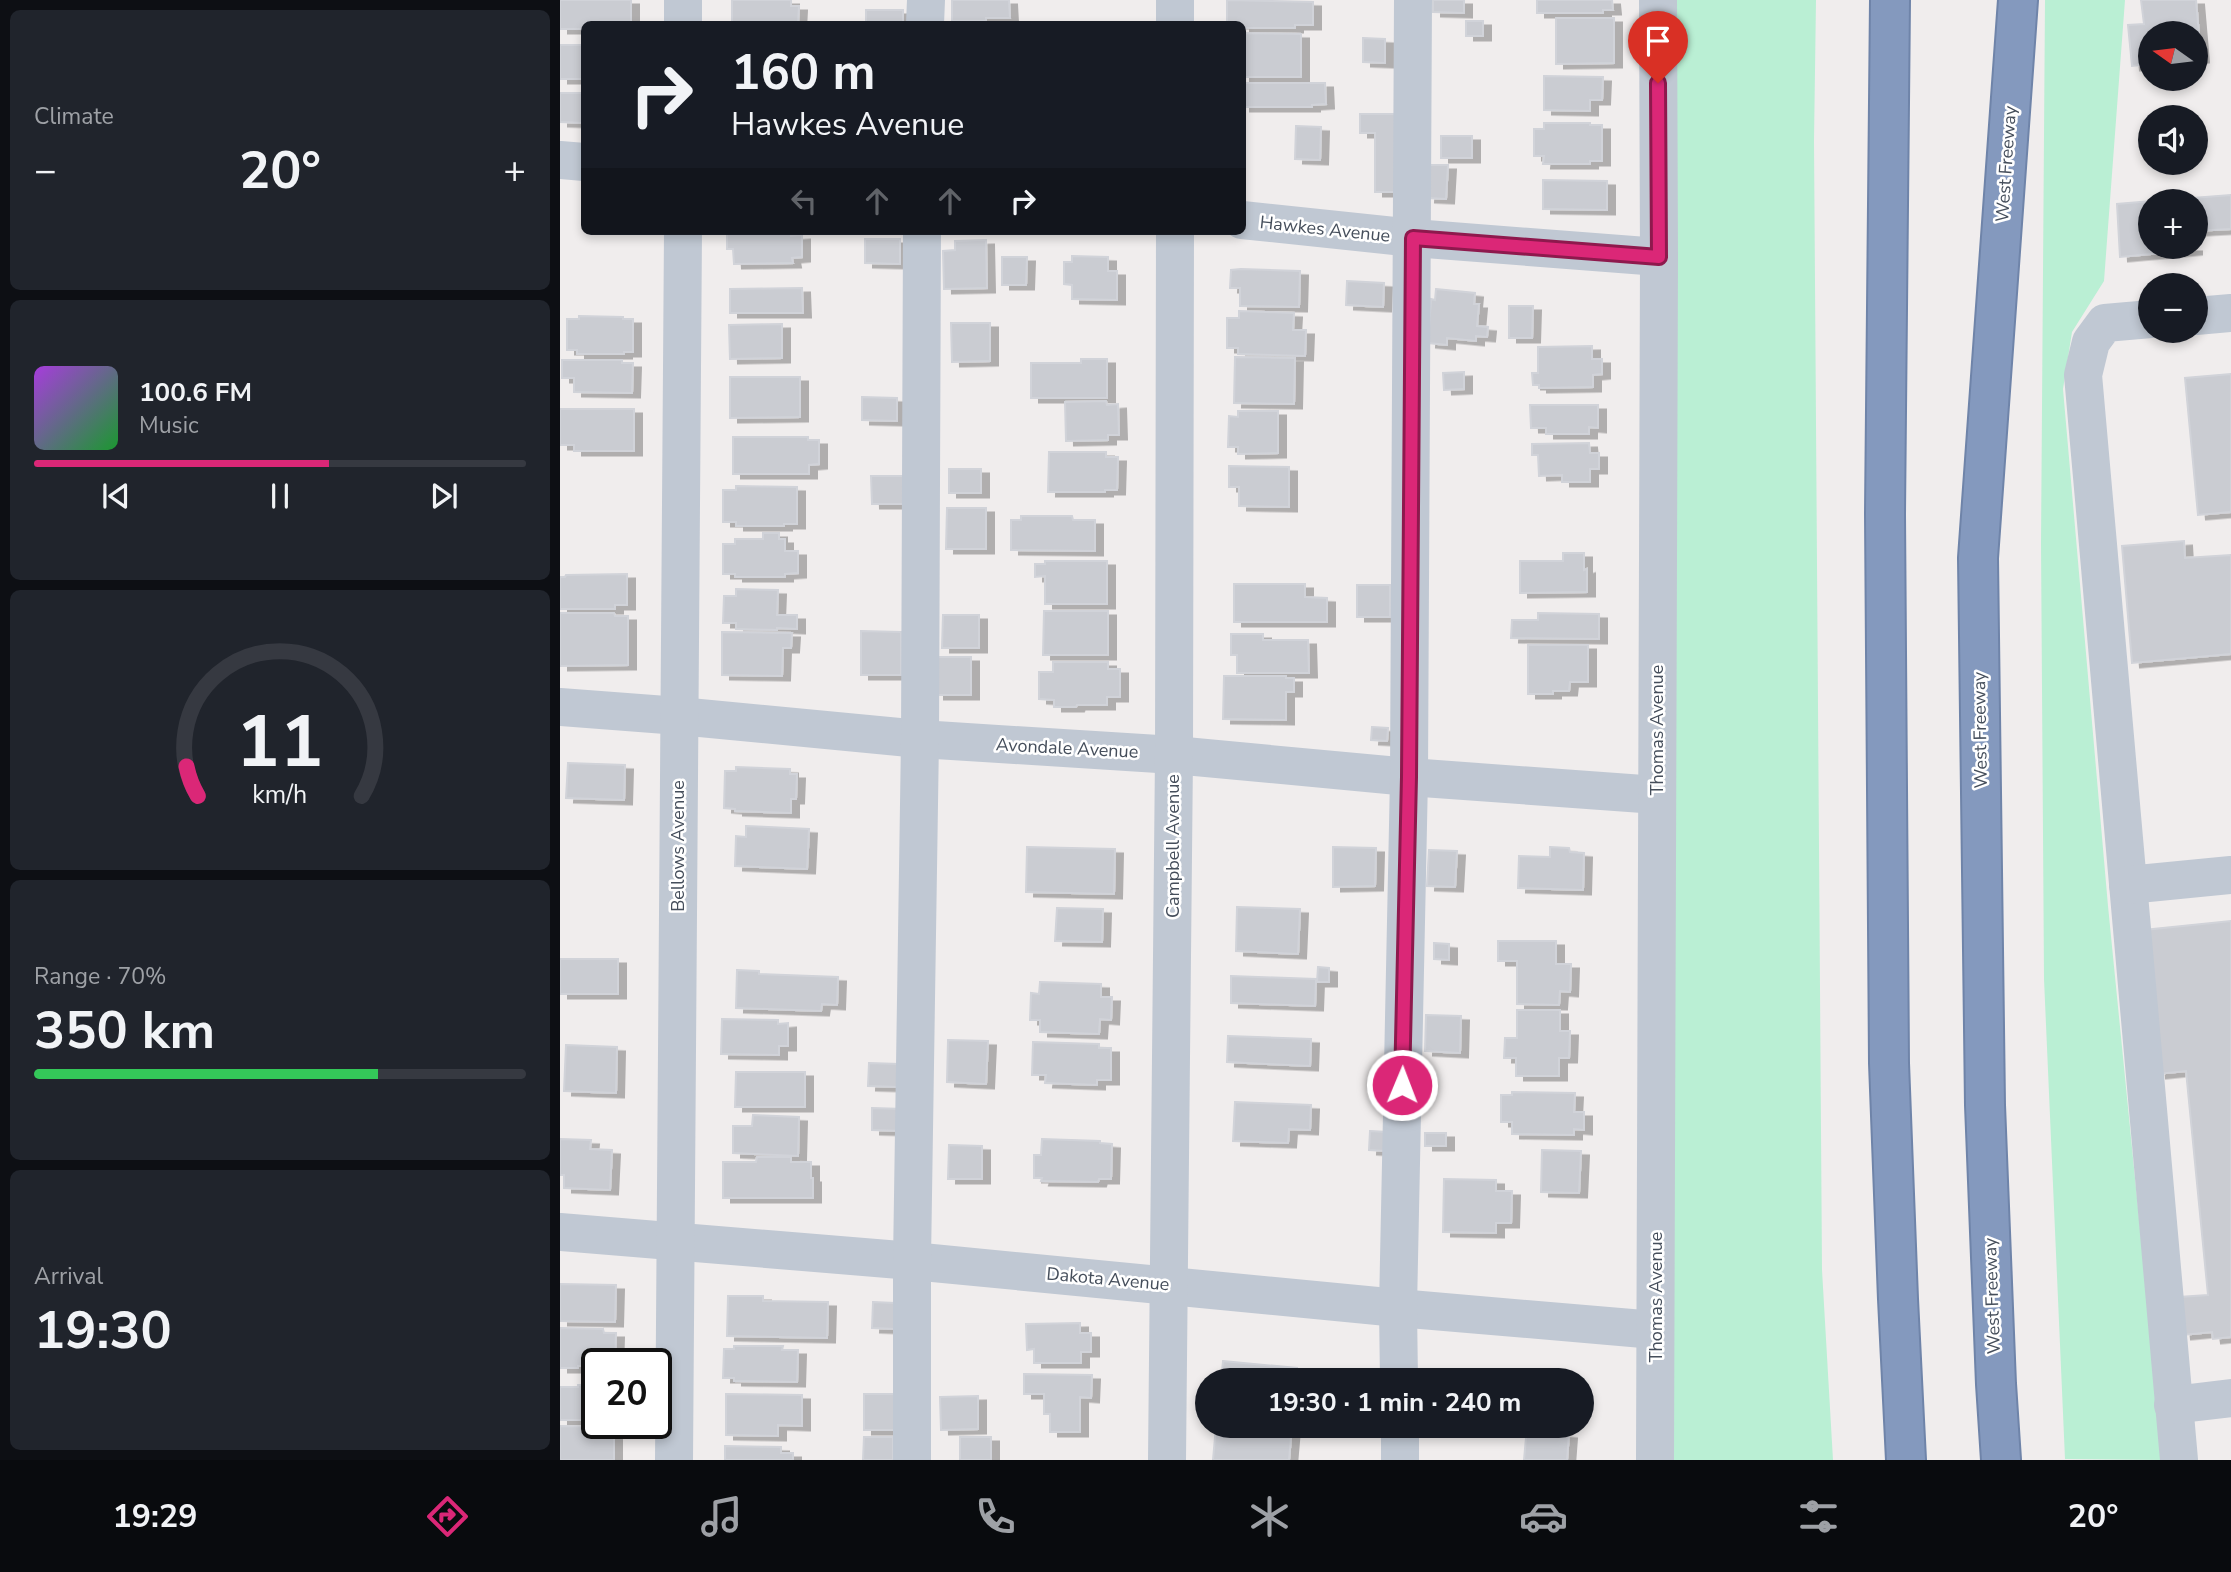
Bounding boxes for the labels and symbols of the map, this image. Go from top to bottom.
pin [1628,11,1688,83]
north arrow [2138,21,2208,91]
street label: West Freeway [1990,104,2022,223]
street label: Hawkes Avenue [1259,210,1391,248]
street label: Thomas Avenue [1645,665,1669,795]
street label: West Freeway [1967,671,1993,788]
street label: Avondale Avenue [995,732,1139,764]
street label: Campbell Avenue [1161,774,1185,918]
street label: Bellows Avenue [666,780,690,912]
position arrow [1365,1048,1439,1122]
street label: Thomas Avenue [1644,1232,1668,1362]
street label: West Freeway [1978,1237,2006,1355]
street label: Dakota Avenue [1046,1262,1170,1296]
speed limit sign: 20 [581,1348,672,1439]

